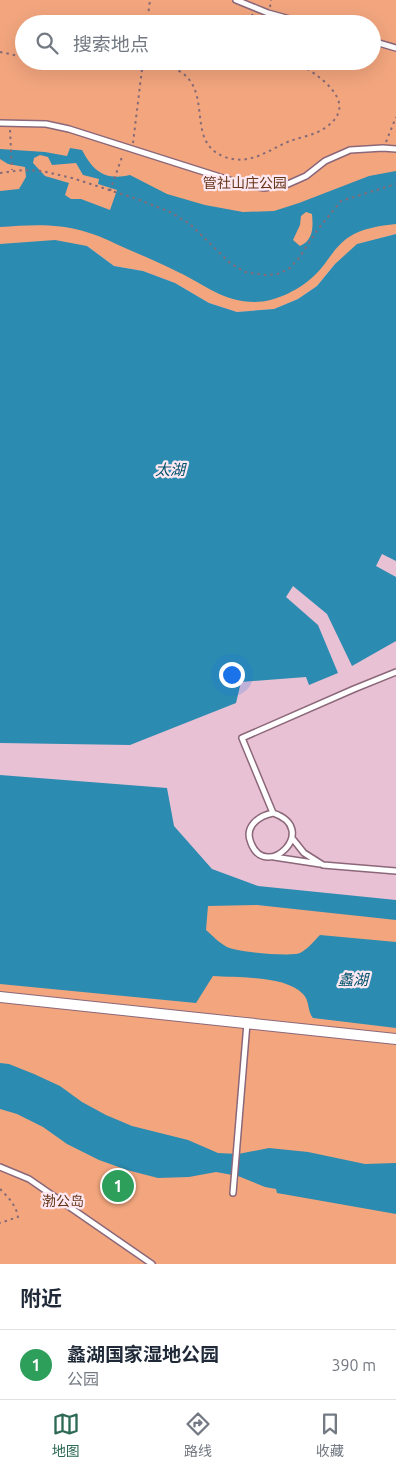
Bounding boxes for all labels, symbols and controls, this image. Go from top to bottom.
search box [15,15,381,70]
icon: search [33,29,61,57]
text: 搜索地点 [73,33,149,55]
park label: 管社山庄公园 [203,175,287,191]
water label: 太湖 [155,461,187,478]
your location [219,662,245,688]
water label: 蠡湖 [338,971,370,988]
pin: 1 [102,1167,134,1205]
park label: 渤公岛 [42,1193,84,1209]
text: 附近 [20,1286,62,1310]
text: 蠡湖国家湿地公园 [67,1343,219,1365]
text: 1 [31,1356,41,1374]
text: 390 m [331,1356,376,1374]
text: 公园 [67,1370,99,1388]
tab: 地图 [52,1410,80,1460]
tab: 路线 [184,1410,212,1460]
tab: 收藏 [316,1410,344,1460]

